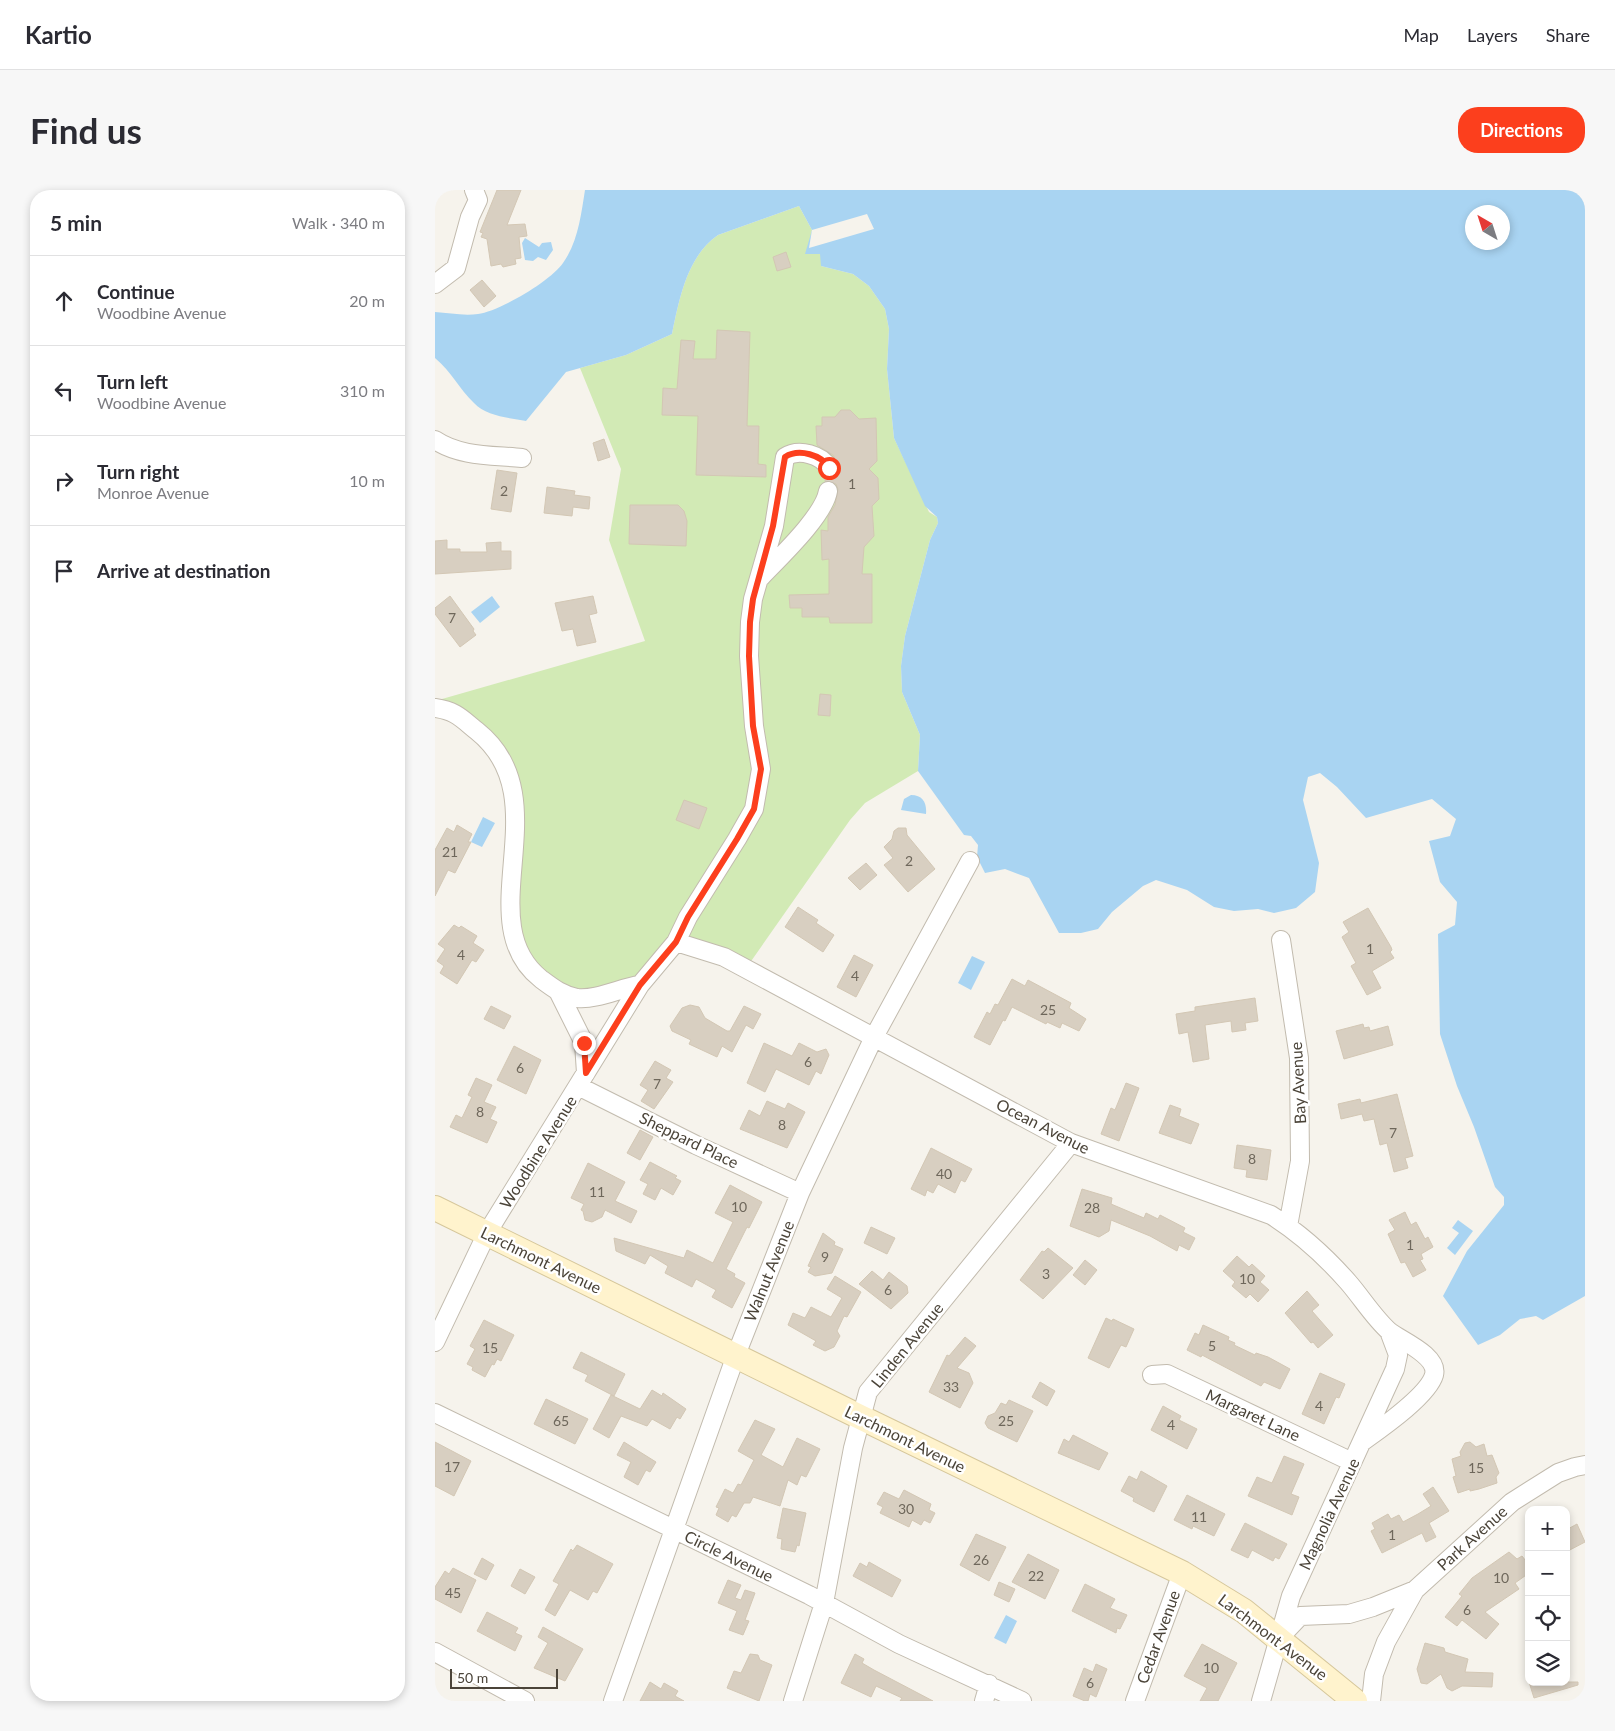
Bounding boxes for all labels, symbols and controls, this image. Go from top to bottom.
text: Kartio [25,20,92,49]
text: Map [1403,24,1439,46]
text: Layers [1467,24,1518,46]
text: Share [1546,24,1590,46]
button: Directions [1458,107,1585,153]
text: Find us [30,109,142,151]
north arrow [1465,205,1510,250]
text: 5 min [50,210,102,235]
text: Walk · 340 m [292,213,385,232]
text: Continue [97,280,175,303]
icon: ahead [50,287,78,315]
text: 20 m [349,291,385,310]
text: Woodbine Avenue [97,303,226,322]
text: Turn left [97,370,168,393]
icon: left [50,377,78,405]
text: 310 m [340,381,385,400]
text: Woodbine Avenue [97,393,226,412]
route start [818,457,841,480]
text: Turn right [97,460,179,483]
icon: right [50,467,78,495]
text: 10 m [349,471,385,490]
house number: 1 [848,475,856,492]
house number: 2 [500,482,508,499]
text: Monroe Avenue [97,483,209,502]
icon: arrive [50,557,78,585]
text: Arrive at destination [97,559,270,582]
house number: 7 [448,609,456,626]
house number: 21 [442,843,458,860]
house number: 2 [905,852,913,869]
house number: 1 [1366,940,1374,957]
house number: 4 [457,946,465,963]
house number: 4 [851,967,859,984]
house number: 25 [1040,1001,1056,1018]
route end [573,1032,596,1055]
street label: Bay Avenue [1286,1041,1309,1125]
house number: 6 [804,1053,812,1070]
house number: 6 [516,1059,524,1076]
house number: 7 [653,1075,661,1092]
street label: Woodbine Avenue [495,1092,580,1212]
street label: Ocean Avenue [993,1094,1093,1157]
house number: 8 [476,1103,484,1120]
street label: Sheppard Place [637,1107,742,1172]
house number: 8 [778,1116,786,1133]
house number: 7 [1389,1124,1397,1141]
house number: 8 [1248,1150,1256,1167]
house number: 40 [936,1165,952,1182]
house number: 11 [589,1183,605,1200]
house number: 10 [731,1198,747,1215]
house number: 28 [1084,1199,1100,1216]
street label: Walnut Avenue [740,1217,797,1324]
street label: Larchmont Avenue [478,1222,605,1297]
house number: 1 [1406,1236,1414,1253]
house number: 9 [821,1248,829,1265]
house number: 3 [1042,1265,1050,1282]
house number: 10 [1239,1270,1255,1287]
house number: 6 [884,1281,892,1298]
street label: Linden Avenue [867,1298,947,1391]
house number: 5 [1208,1337,1216,1354]
house number: 15 [482,1339,498,1356]
house number: 33 [943,1378,959,1395]
street label: Margaret Lane [1203,1384,1303,1445]
house number: 4 [1315,1397,1323,1414]
street label: Larchmont Avenue [842,1401,969,1476]
house number: 65 [553,1412,569,1429]
house number: 25 [998,1412,1014,1429]
house number: 4 [1167,1416,1175,1433]
street label: Magnolia Avenue [1294,1455,1363,1573]
house number: 17 [444,1458,460,1475]
house number: 15 [1468,1459,1484,1476]
house number: 30 [898,1500,914,1517]
street label: Park Avenue [1433,1501,1511,1574]
map controls [1525,1506,1570,1686]
button: + [1525,1506,1570,1551]
house number: 11 [1191,1508,1207,1525]
street label: Circle Avenue [682,1526,777,1585]
house number: 1 [1388,1526,1396,1543]
house number: 26 [973,1551,989,1568]
button: − [1525,1551,1570,1596]
house number: 22 [1028,1567,1044,1584]
house number: 10 [1493,1569,1509,1586]
house number: 45 [445,1584,461,1601]
street label: Cedar Avenue [1132,1588,1183,1686]
street label: Larchmont Avenue [1215,1589,1332,1684]
button: locate [1525,1596,1570,1641]
house number: 6 [1463,1601,1471,1618]
button: layers [1525,1641,1570,1686]
house number: 10 [1203,1659,1219,1676]
scale bar [450,1666,557,1689]
text: 50 m [457,1669,488,1686]
house number: 6 [1086,1674,1094,1691]

